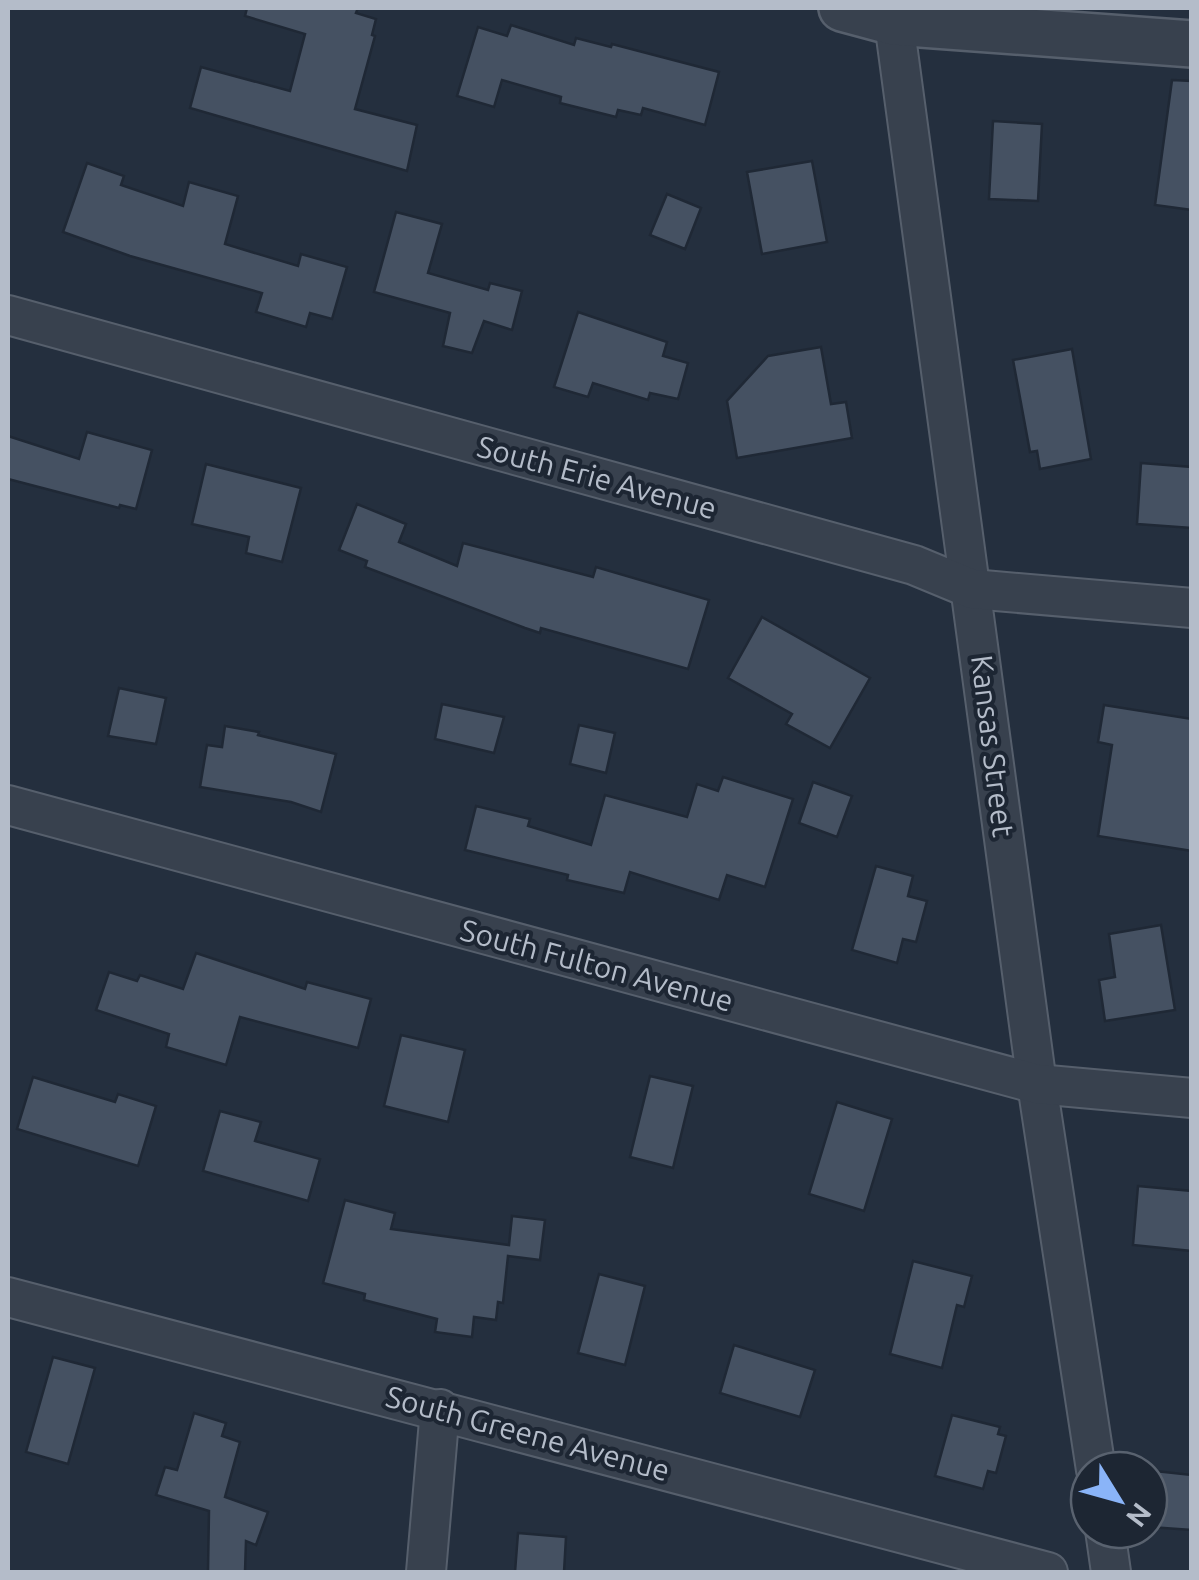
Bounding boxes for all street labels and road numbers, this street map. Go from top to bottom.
street label: South Erie Avenue [474,429,720,525]
street label: Kansas Street [965,653,1021,839]
street label: South Fulton Avenue [457,912,737,1018]
street label: South Greene Avenue [382,1379,674,1487]

